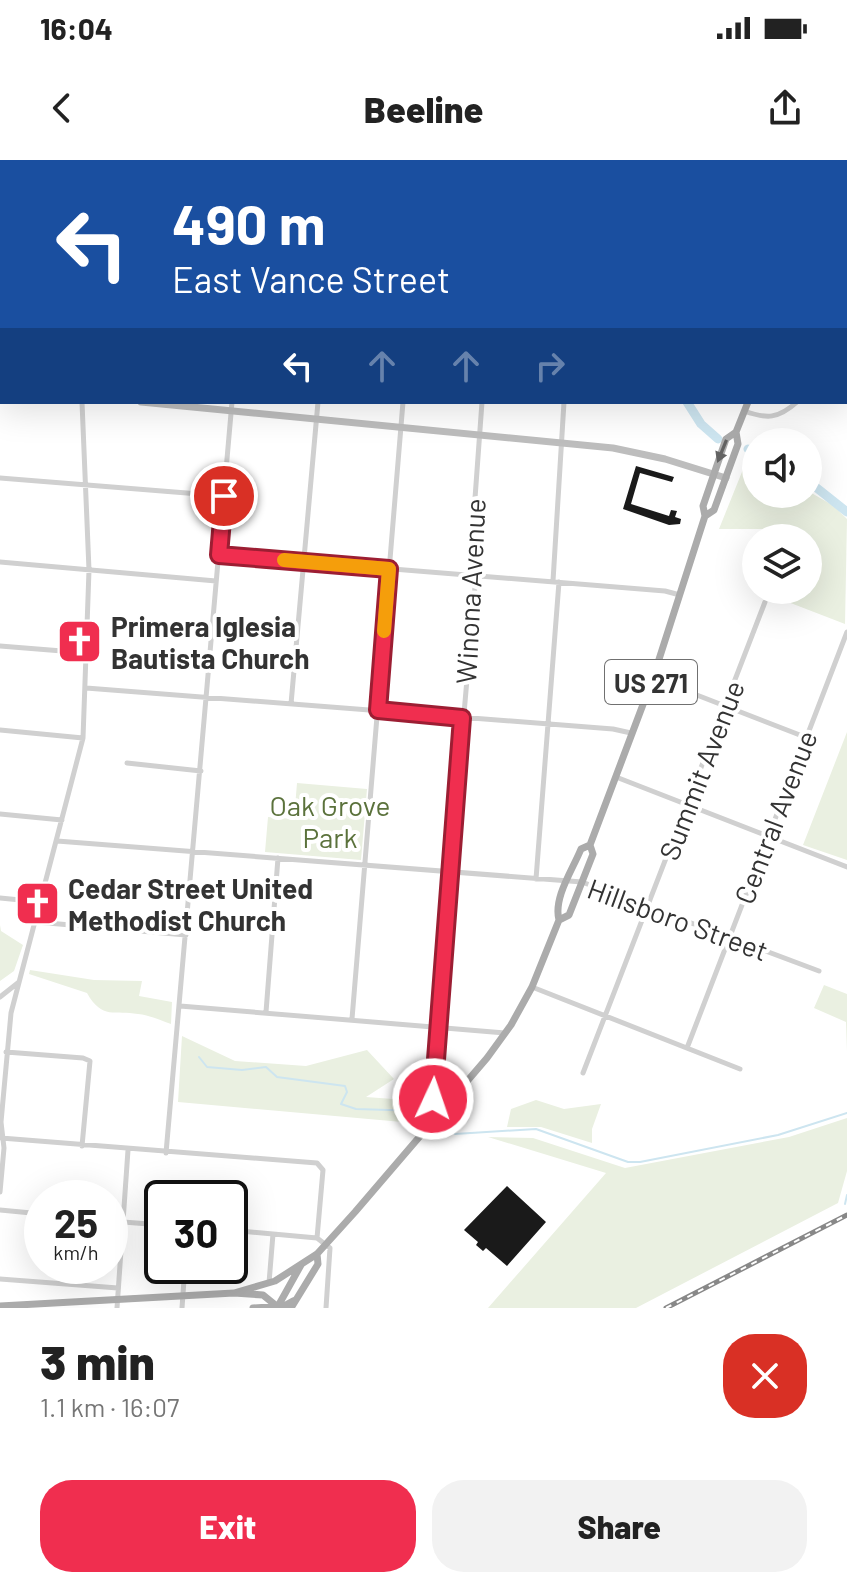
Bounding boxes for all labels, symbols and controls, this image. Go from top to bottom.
text: 16:04 [40,10,113,46]
icon: back [40,86,84,130]
icon: share [763,86,807,130]
text: Beeline [364,87,483,130]
text: 490 m [172,189,326,256]
icon: left [40,192,144,296]
text: East Vance Street [172,257,450,300]
icon: left [276,344,320,388]
icon: ahead [360,344,404,388]
icon: ahead [444,344,488,388]
icon: right [528,344,572,388]
map controls [742,428,822,604]
button: sound [742,428,822,508]
one-way arrow [715,440,728,464]
pin [190,462,258,530]
icon: arrive [202,474,246,518]
street label: Winona Avenue [448,497,492,685]
button: layers [742,524,822,604]
place label: Primera Iglesia Bautista Church [111,609,309,675]
church icon: Primera Iglesia Bautista Church [56,618,104,666]
road number: US 271 [605,660,697,704]
street label: Summit Avenue [651,675,751,865]
street label: Central Avenue [726,726,824,908]
park label: Oak Grove Park [270,788,390,854]
place label: Cedar Street United Methodist Church [68,871,313,937]
street label: Hillsboro Street [583,871,773,967]
church icon: Cedar Street United Methodist Church [13,880,61,928]
position arrow [391,1057,475,1141]
speed limit sign: 30 [144,1180,248,1284]
text: 25 [54,1198,98,1246]
text: km/h [53,1240,99,1264]
text: 3 min [40,1332,155,1390]
button: close [723,1334,807,1418]
text: 1.1 km · 16:07 [40,1391,179,1422]
button: Exit [40,1480,416,1572]
button: Share [432,1480,807,1572]

